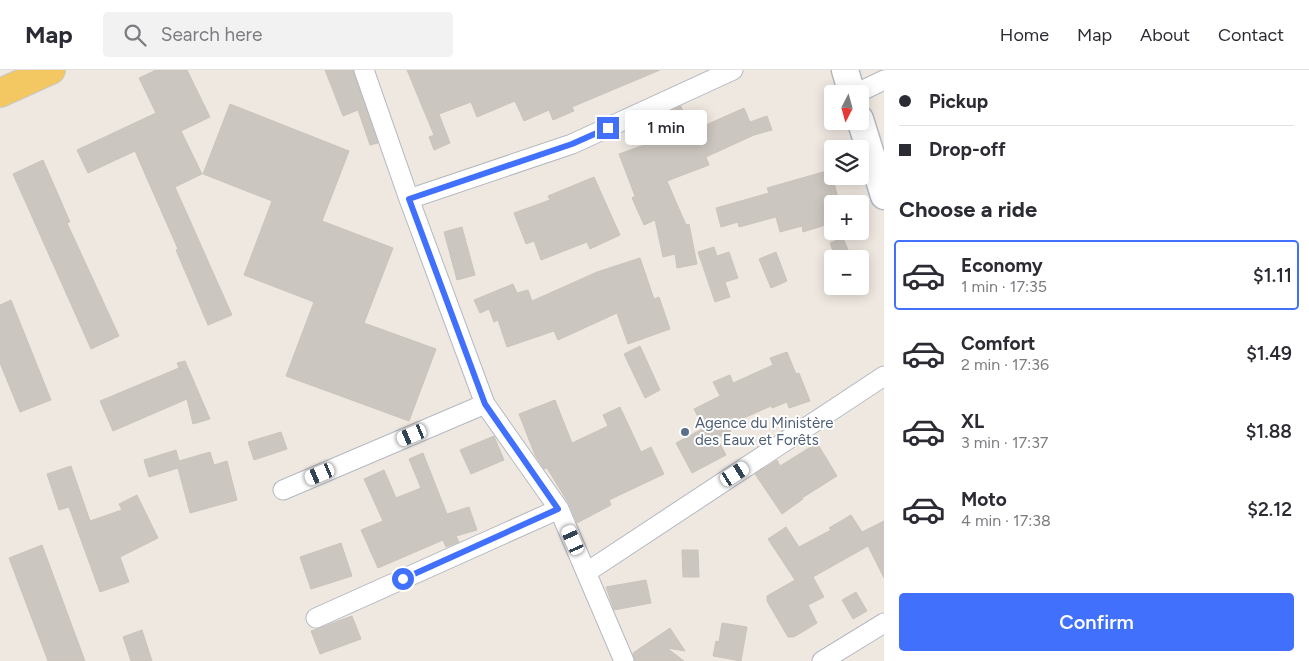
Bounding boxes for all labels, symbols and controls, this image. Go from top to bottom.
search box [103,12,453,57]
text: Map [25,20,73,49]
icon: search [121,21,149,49]
text: Search here [161,23,262,46]
text: Home [1000,24,1049,46]
text: Map [1077,24,1112,46]
text: About [1140,24,1190,46]
text: Contact [1218,24,1284,46]
north arrow [824,85,869,130]
map controls [824,85,869,295]
text: Pickup [929,90,988,113]
callout: 1 min [626,110,708,146]
route end [597,117,619,139]
text: 1 min [647,118,685,137]
text: Drop-off [929,138,1006,161]
button: layers [824,140,869,185]
button: + [824,195,869,240]
text: Choose a ride [899,196,1037,223]
button: − [824,250,869,295]
icon: car [901,253,946,298]
text: Economy [961,254,1043,277]
text: $1.11 [1253,264,1292,287]
text: 1 min · 17:35 [961,277,1047,296]
icon: car [901,331,946,376]
text: Comfort [961,332,1036,355]
text: $1.49 [1246,342,1292,365]
text: 2 min · 17:36 [961,355,1049,374]
icon: car [901,409,946,454]
text: XL [961,410,984,433]
place label: Agence du Ministère des Eaux et Forêts [695,414,833,449]
text: $1.88 [1246,420,1292,443]
car [395,422,428,448]
marker: Agence du Ministère des Eaux et Forêts [679,426,691,438]
text: 3 min · 17:37 [961,433,1048,452]
car [718,460,751,488]
car [303,461,336,487]
icon: car [901,487,946,532]
text: Moto [961,488,1007,511]
text: $2.12 [1247,498,1292,521]
text: 4 min · 17:38 [961,511,1051,530]
car [560,523,585,557]
route start [392,568,414,590]
button: Confirm [899,593,1294,651]

